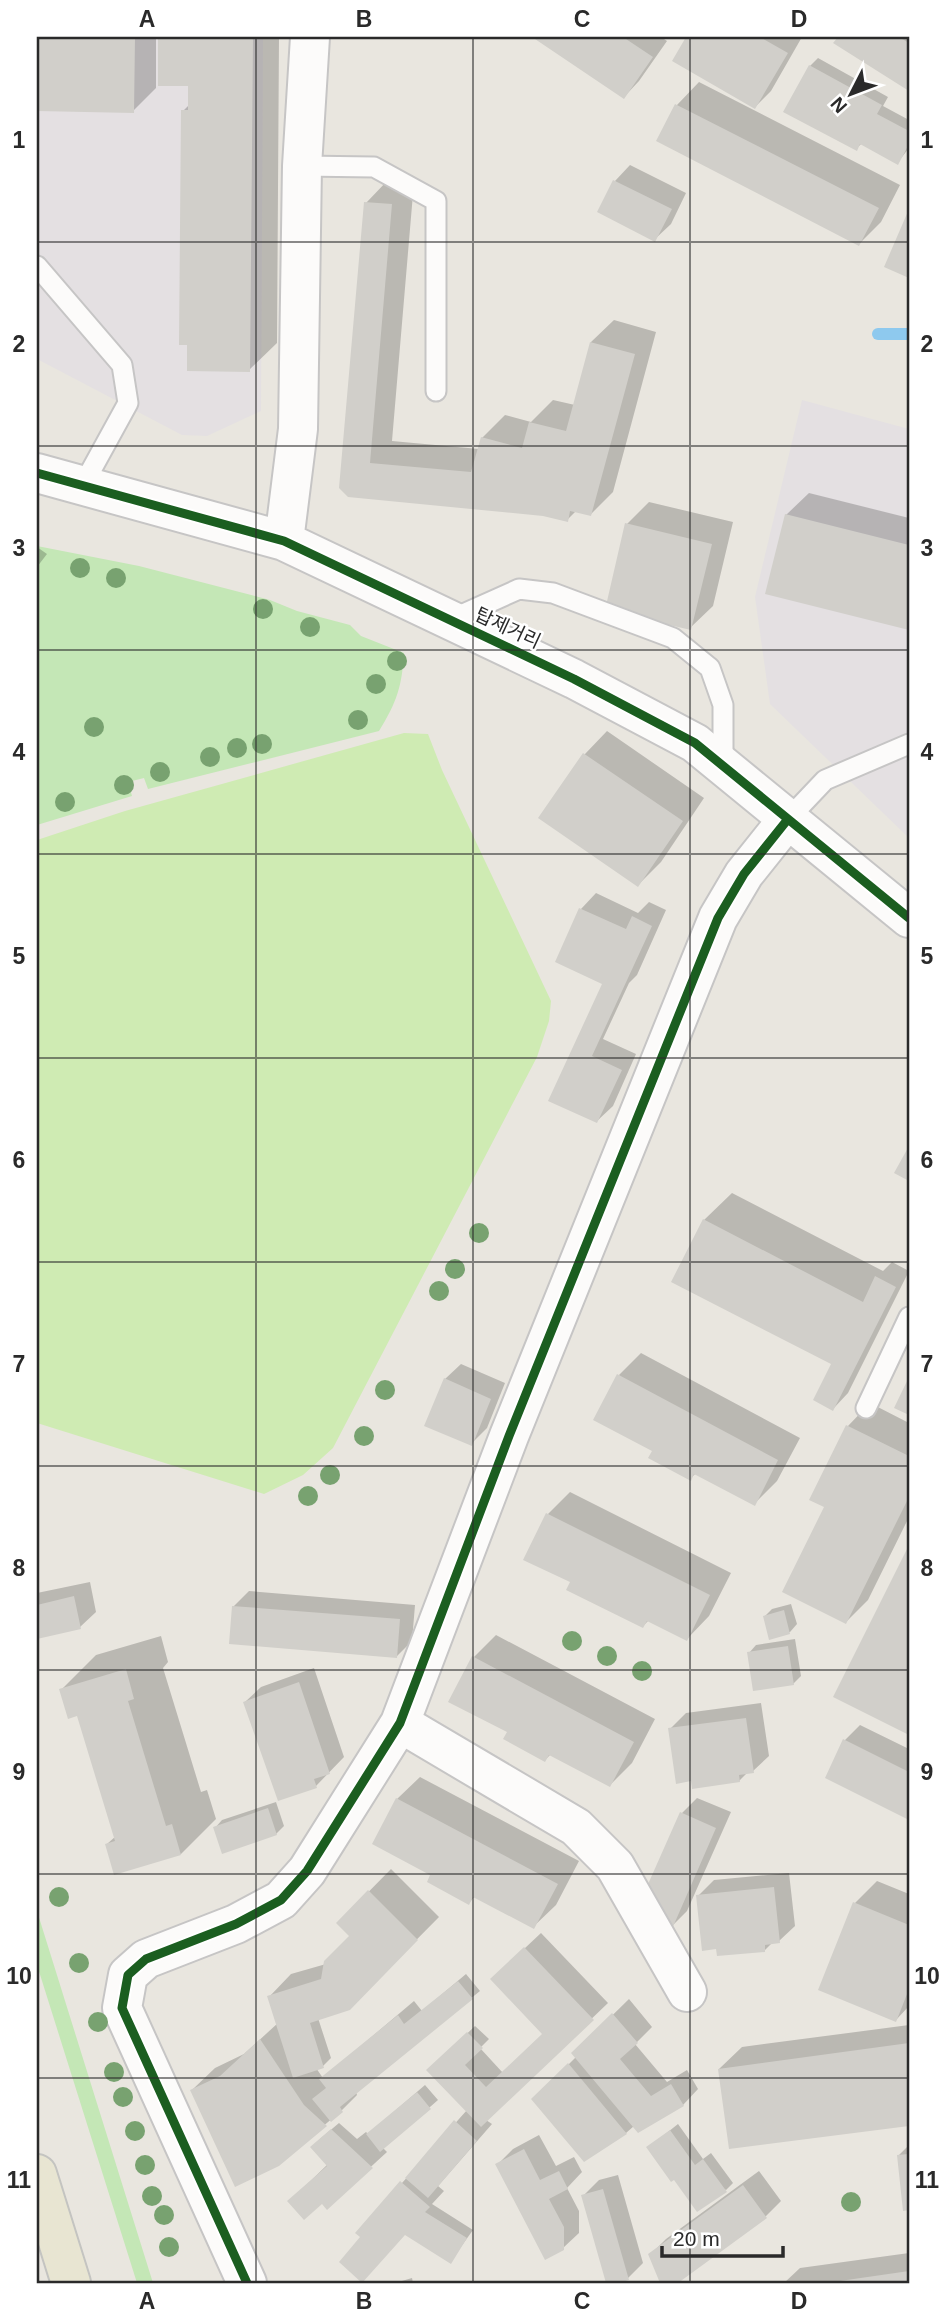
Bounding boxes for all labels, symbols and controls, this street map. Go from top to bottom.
text: A [139,6,155,32]
text: B [356,6,372,32]
text: C [574,6,590,32]
text: D [791,6,807,32]
north arrow [816,60,886,130]
text: N [826,93,851,117]
text: 1 [13,127,26,153]
text: 1 [921,127,934,153]
text: 2 [13,331,25,357]
text: 2 [921,331,933,357]
text: 3 [13,535,25,561]
text: 3 [921,535,933,561]
street label: 탑제거리 [472,604,544,652]
text: 4 [13,739,26,765]
text: 4 [921,739,934,765]
text: 5 [13,943,26,969]
text: 5 [921,943,934,969]
text: 6 [13,1147,25,1173]
text: 6 [921,1147,933,1173]
text: 7 [13,1351,25,1377]
text: 7 [921,1351,933,1377]
text: 8 [13,1555,26,1581]
text: 8 [921,1555,934,1581]
text: 9 [13,1759,25,1785]
text: 9 [921,1759,933,1785]
text: 10 [6,1963,32,1989]
text: 10 [914,1963,940,1989]
text: 11 [7,2167,31,2193]
text: 11 [915,2167,939,2193]
scale bar [662,2215,783,2259]
text: 20 m [673,2227,720,2250]
text: A [139,2288,155,2314]
text: B [356,2288,372,2314]
text: C [574,2288,590,2314]
text: D [791,2288,807,2314]

